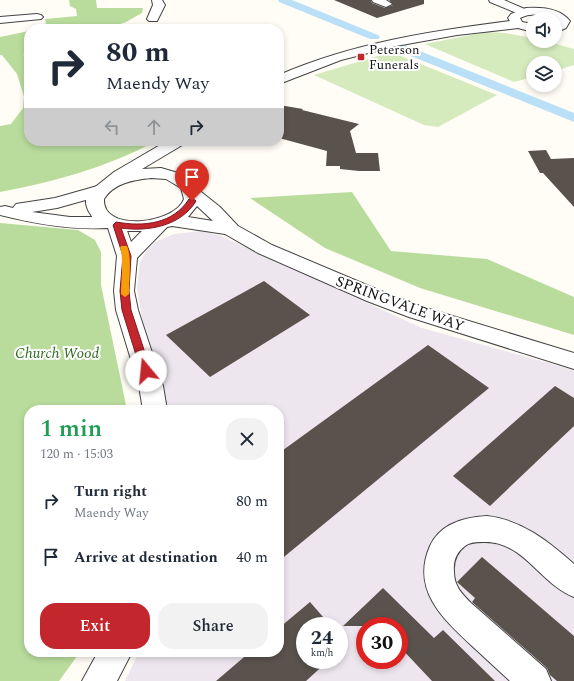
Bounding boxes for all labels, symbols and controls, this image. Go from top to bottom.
map controls [526,12,562,92]
button: sound [526,12,562,48]
text: 80 m [106,31,170,74]
icon: right [40,40,92,92]
place label: Peterson Funerals [369,40,420,75]
marker: Peterson Funerals [356,52,366,62]
button: layers [526,56,562,92]
text: Maendy Way [106,70,209,97]
icon: left [101,116,123,138]
icon: ahead [143,116,165,138]
icon: right [185,116,207,138]
pin [175,160,209,201]
icon: arrive [181,166,203,188]
street label: SPRINGVALE WAY [332,270,468,338]
park label: Church Wood [15,342,99,365]
position arrow [125,350,167,392]
text: 1 min [40,411,102,447]
button: close [226,418,268,460]
text: 120 m · 15:03 [40,444,113,464]
text: Turn right [74,480,147,503]
icon: right [40,490,62,512]
text: 80 m [236,490,268,513]
text: Maendy Way [74,503,148,523]
icon: arrive [40,546,62,568]
text: Arrive at destination [74,546,218,569]
text: 40 m [236,546,268,569]
button: Exit [40,603,150,649]
button: Share [158,603,268,649]
speed limit sign: 30 [356,617,408,669]
text: 24 [311,623,333,653]
text: km/h [311,645,333,661]

